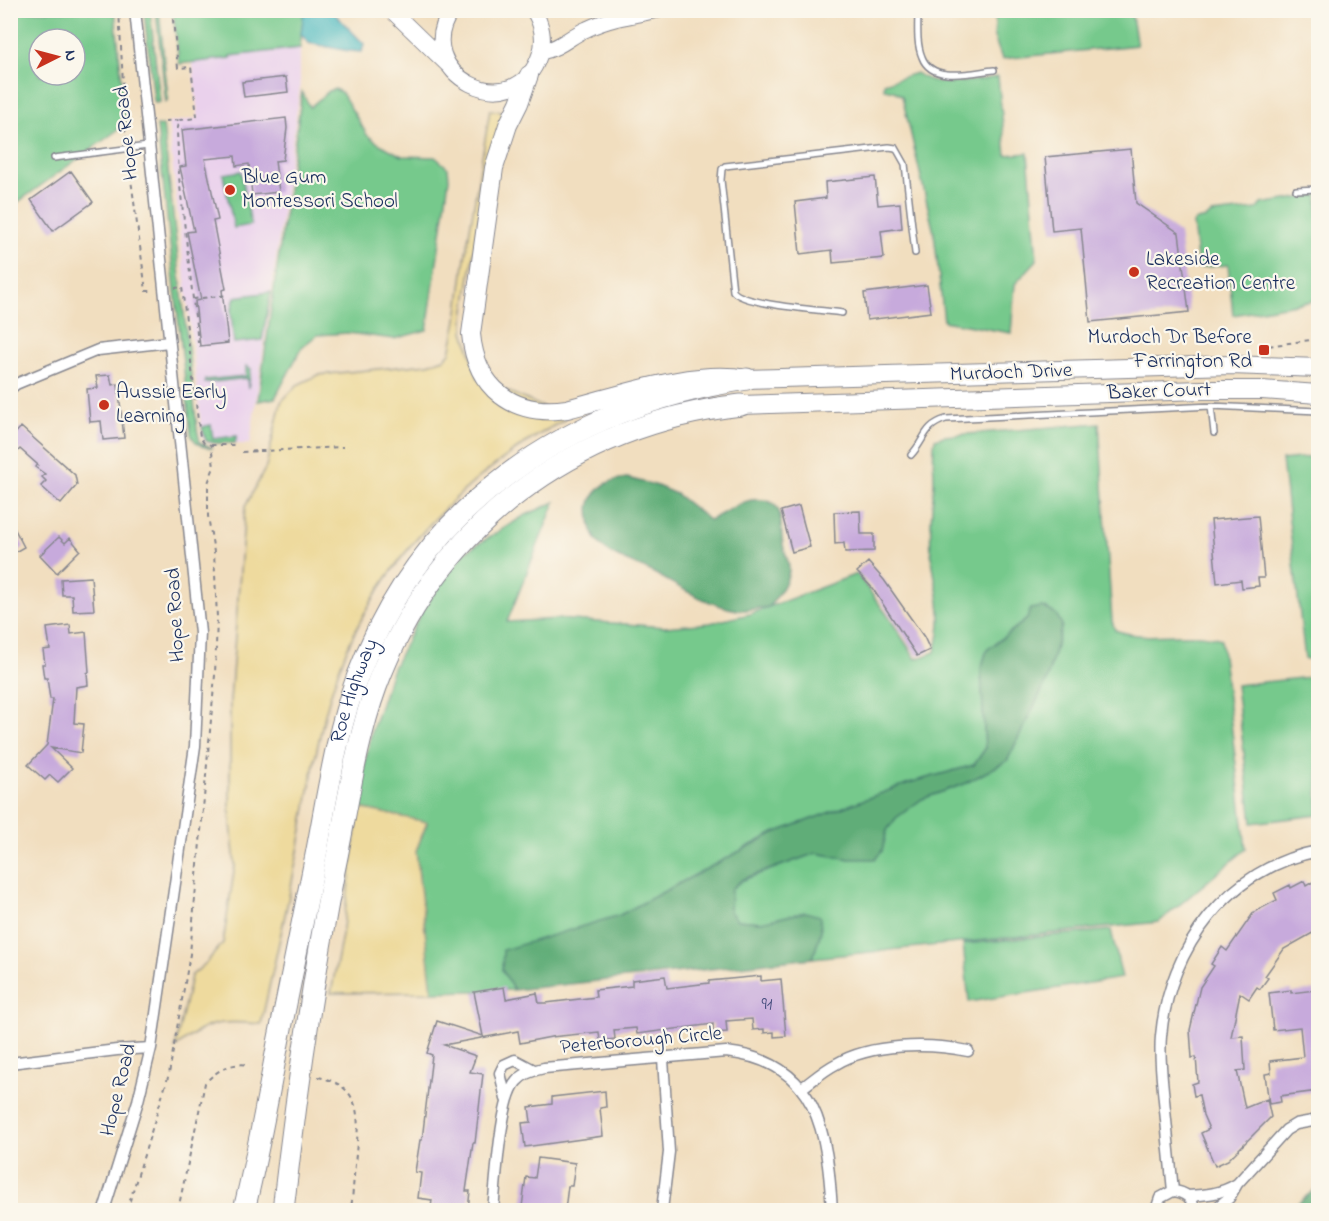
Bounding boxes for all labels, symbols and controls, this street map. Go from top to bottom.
north arrow [27,27,87,87]
text: N [57,49,82,62]
street label: Hope Road [107,84,147,182]
place label: Blue Gum Montessori School [241,163,398,217]
marker: Blue Gum Montessori School [223,183,237,197]
place label: Lakeside Recreation Centre [1146,245,1296,299]
marker: Lakeside Recreation Centre [1127,265,1141,279]
place label: Murdoch Dr Before Farrington Rd [1087,323,1253,379]
marker: Murdoch Dr Before Farrington Rd [1257,343,1271,357]
street label: Murdoch Drive [949,356,1073,390]
street label: Baker Court [1106,375,1211,409]
place label: Aussie Early Learning [116,378,226,434]
marker: Aussie Early Learning [97,398,111,412]
street label: Hope Road [159,567,193,663]
street label: Roe Highway [323,634,388,746]
house number: 91 [761,992,773,1018]
street label: Peterborough Circle [559,1019,724,1065]
street label: Hope Road [93,1040,145,1140]

